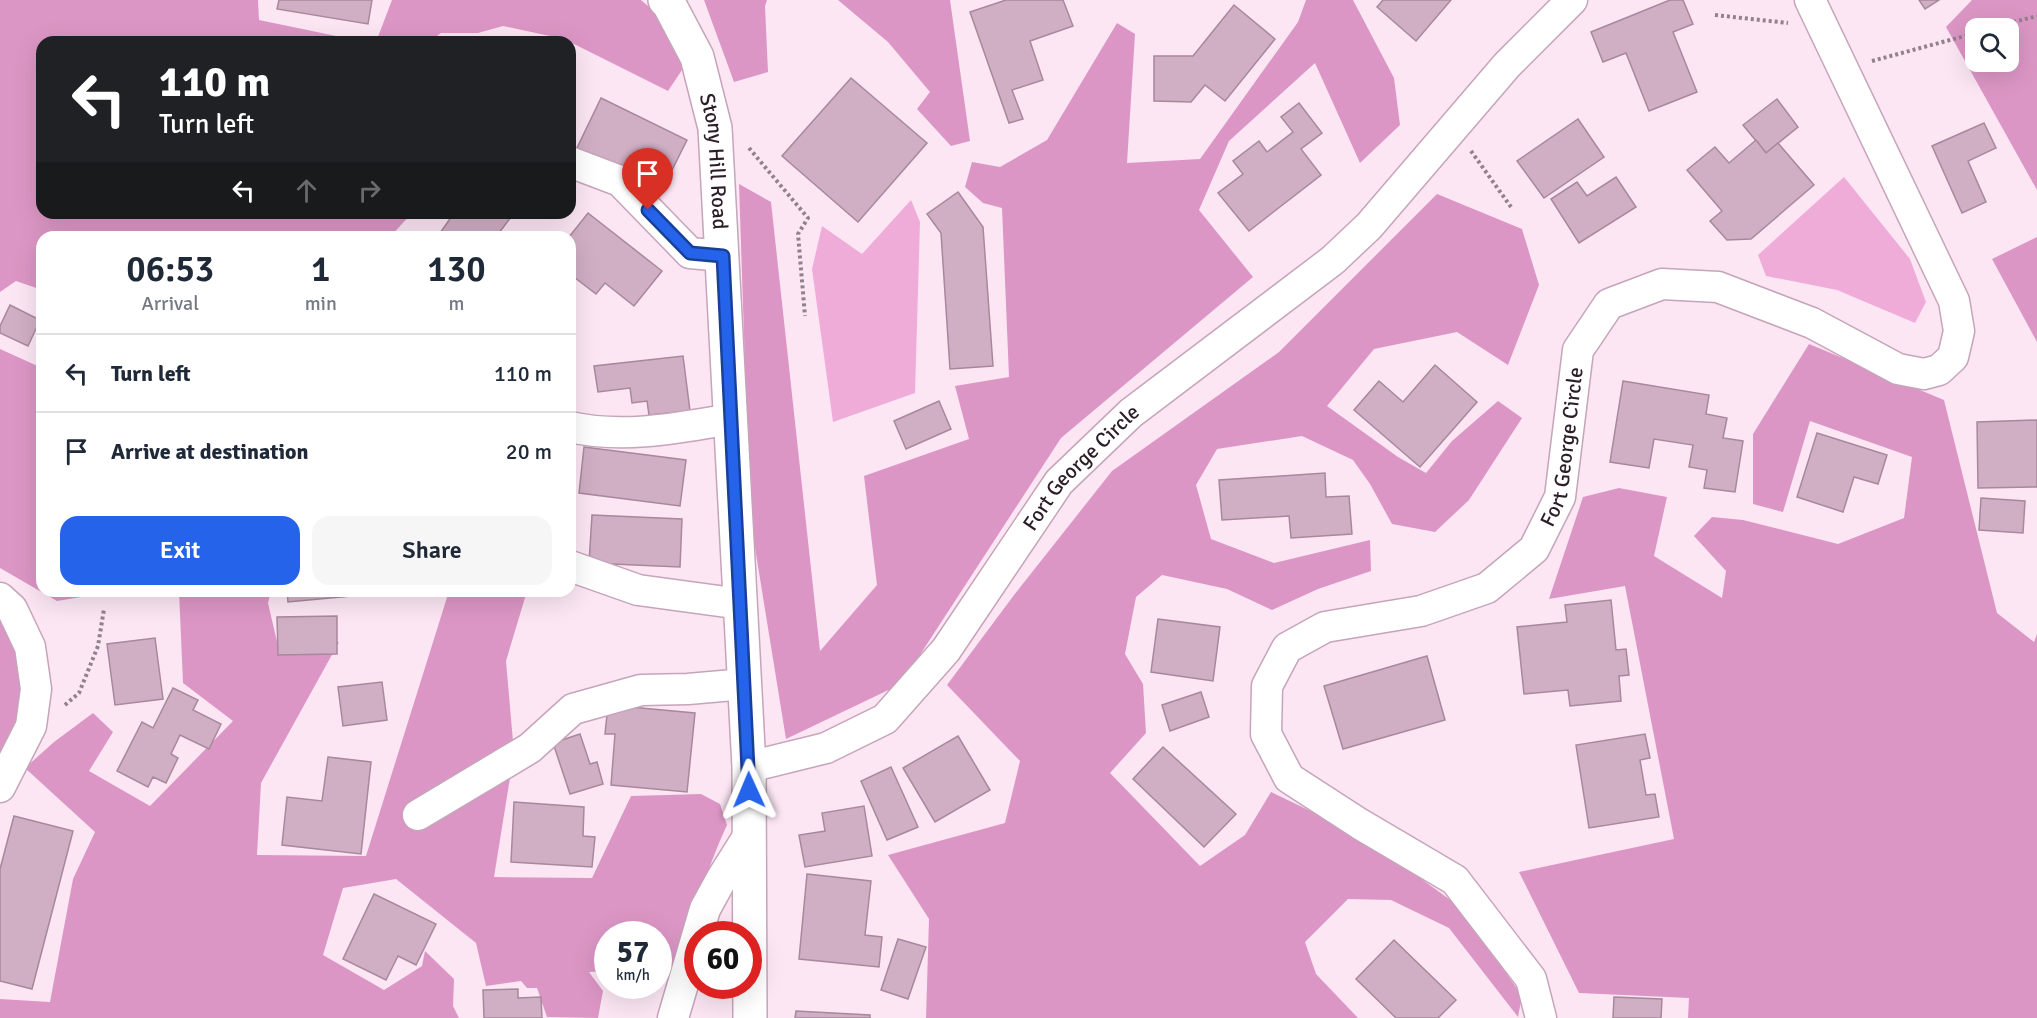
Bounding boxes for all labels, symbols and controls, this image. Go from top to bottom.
map controls [1965,18,2019,72]
button: search [1965,18,2019,72]
text: 110 m [159,57,270,108]
icon: left [60,60,138,138]
street label: Stony Hill Road [694,91,733,230]
text: Turn left [159,108,254,141]
pin [622,148,673,210]
icon: arrive [631,157,664,190]
icon: left [227,174,260,207]
icon: ahead [290,174,323,207]
icon: right [353,174,386,207]
text: 06:53 [126,247,214,292]
text: 1 [311,247,331,292]
text: 130 [427,247,486,292]
text: Arrival [142,291,199,316]
text: min [305,291,337,316]
text: m [448,291,464,316]
icon: left [60,357,93,390]
text: Turn left [111,360,191,387]
text: 110 m [494,360,552,387]
street label: Fort George Circle [1534,366,1589,531]
street label: Fort George Circle [1017,399,1144,536]
icon: arrive [60,435,93,468]
text: Arrive at destination [111,438,308,465]
text: 20 m [506,438,552,465]
button: Exit [60,516,300,585]
button: Share [312,516,552,585]
position arrow [717,758,781,822]
speed limit sign: 60 [684,921,762,999]
text: 57 [617,934,649,971]
text: km/h [616,966,650,984]

